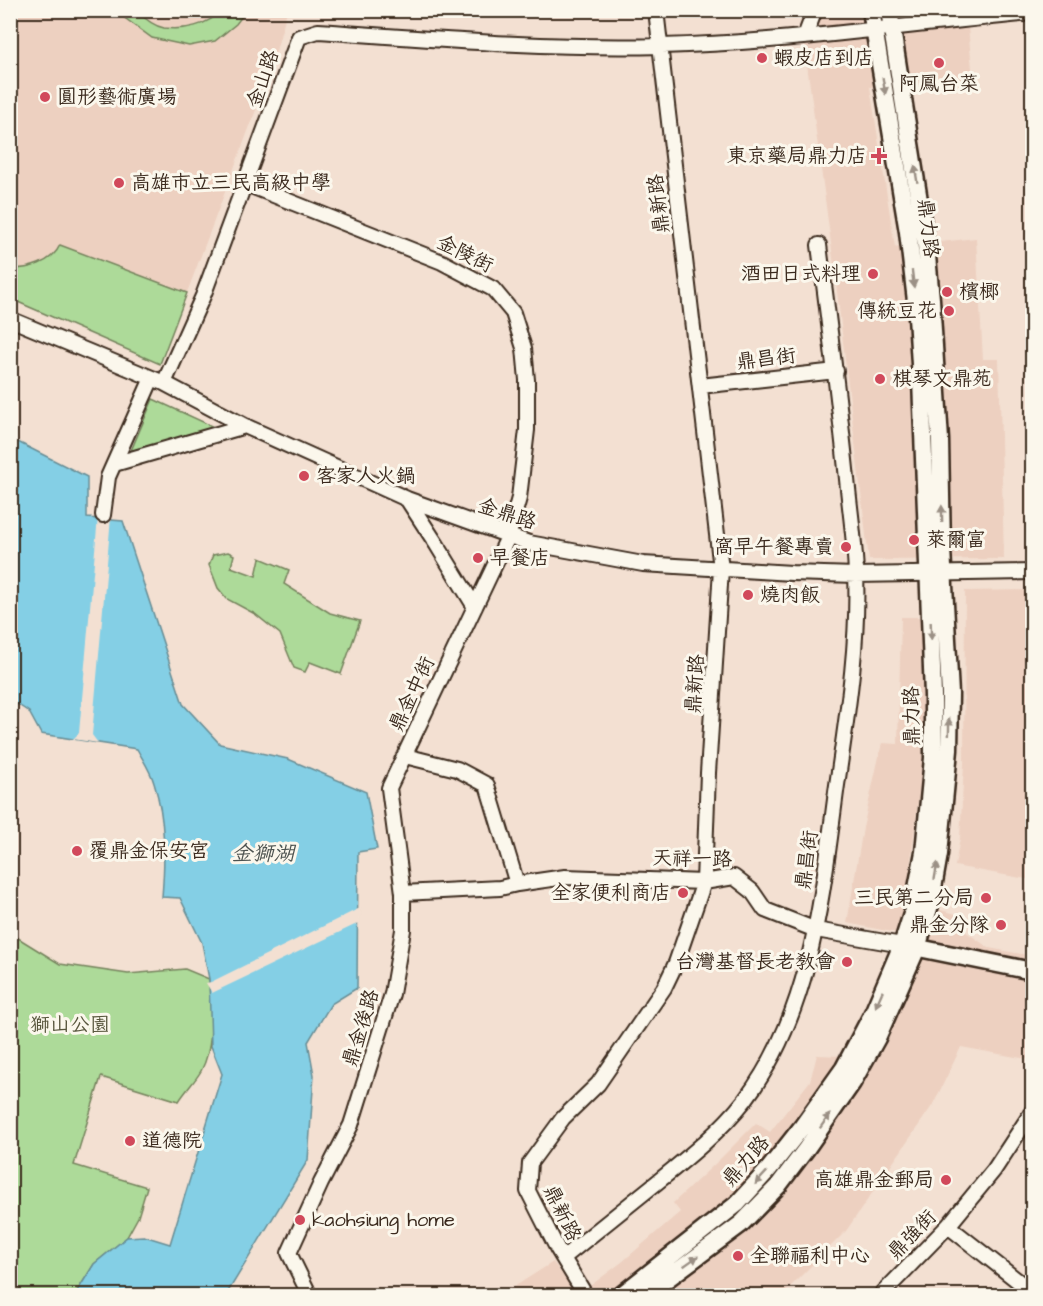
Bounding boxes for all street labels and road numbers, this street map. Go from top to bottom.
street label: 金山路 [240,45,286,112]
street label: 鼎新路 [641,172,677,235]
street label: 鼎力路 [910,197,946,260]
street label: 金陵街 [432,228,498,280]
street label: 鼎昌街 [735,341,797,377]
street label: 金鼎路 [474,491,541,537]
street label: 鼎金中街 [382,652,442,736]
street label: 鼎新路 [679,652,711,715]
street label: 鼎力路 [897,685,927,746]
street label: 鼎昌街 [789,828,825,892]
street label: 天祥一路 [652,844,733,874]
street label: 鼎金後路 [336,985,386,1070]
street label: 鼎力路 [716,1128,777,1193]
street label: 鼎新路 [536,1180,588,1247]
street label: 鼎強街 [881,1204,943,1266]

